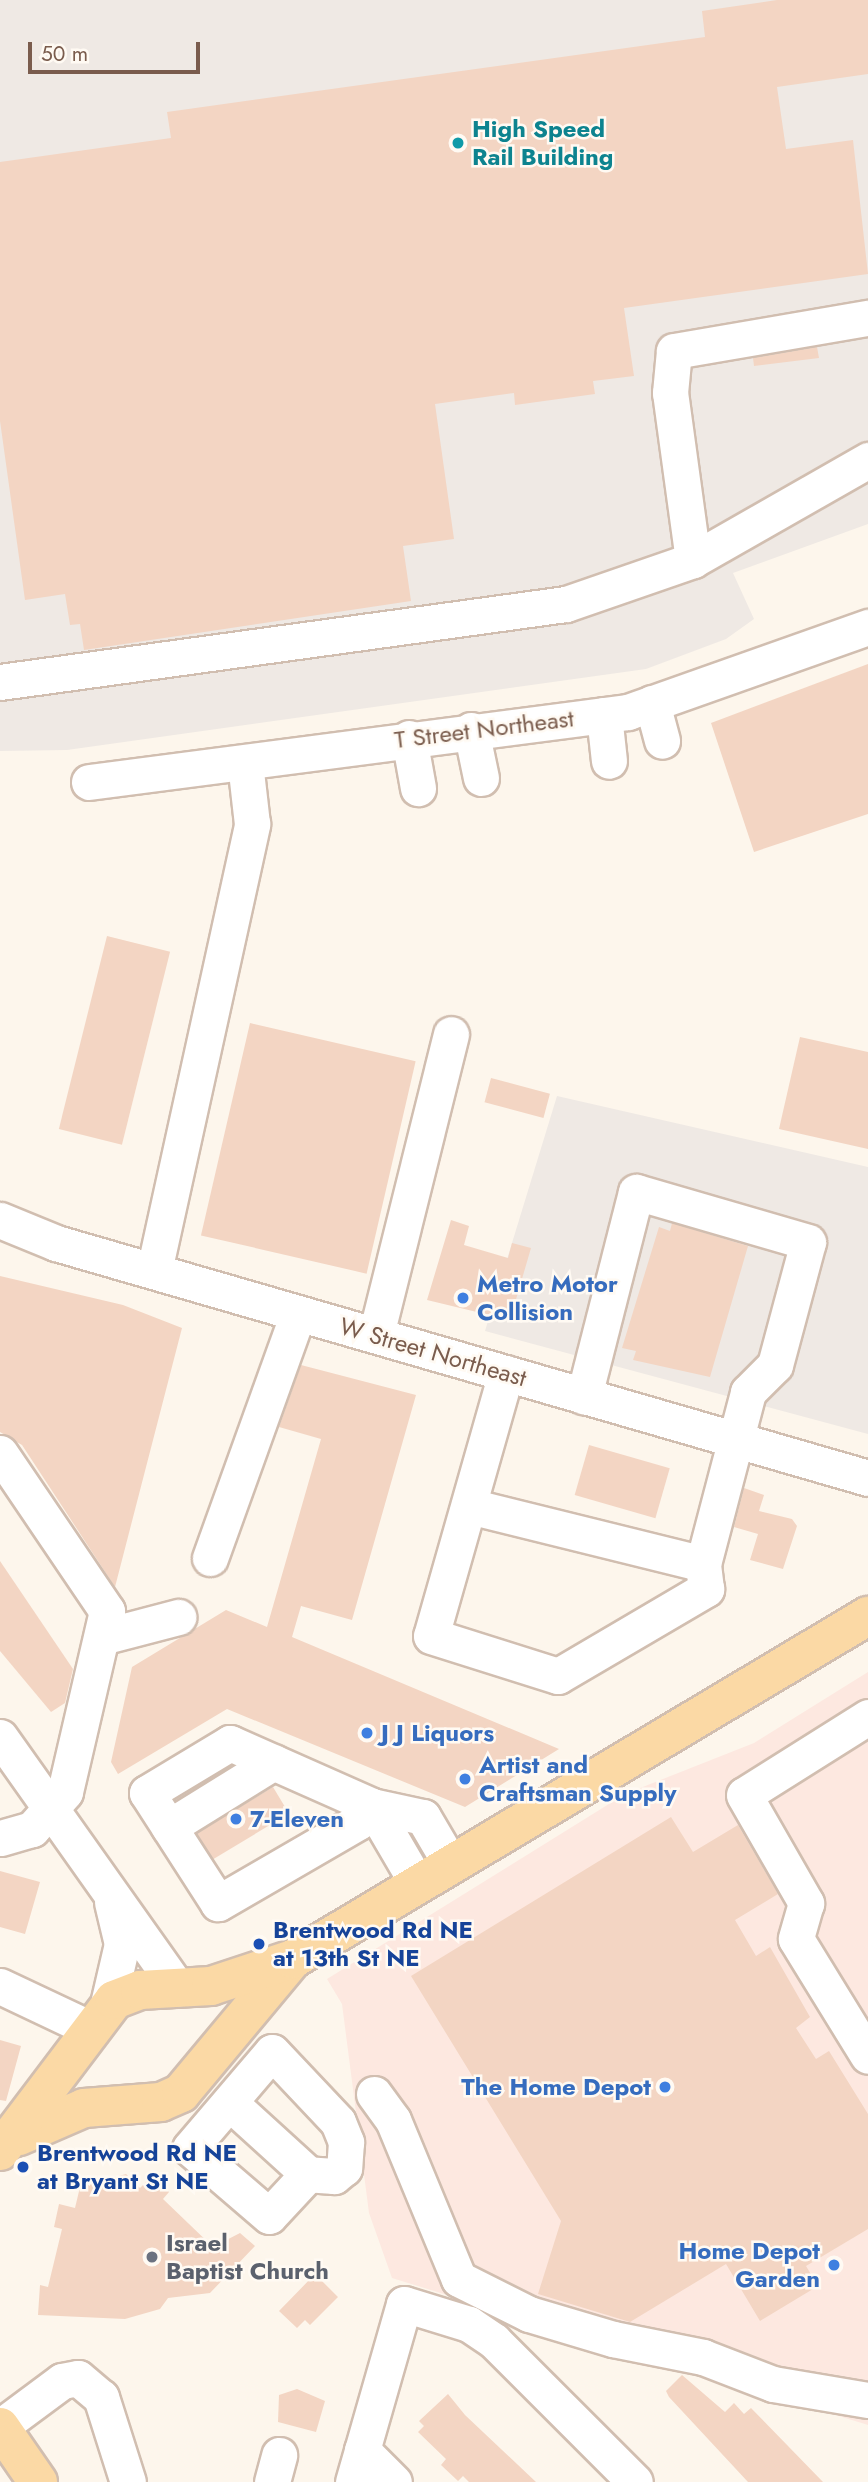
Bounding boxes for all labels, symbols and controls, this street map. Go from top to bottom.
scale bar [32,28,203,72]
text: 50 m [41,39,88,69]
place label: High Speed Rail Building [472,115,613,171]
marker: High Speed Rail Building [450,135,466,151]
street label: T Street Northeast [393,704,575,754]
place label: Metro Motor Collision [477,1270,618,1326]
marker: Metro Motor Collision [455,1290,471,1306]
street label: W Street Northeast [336,1312,530,1392]
place label: J J Liquors [381,1719,494,1747]
marker: J J Liquors [359,1725,375,1741]
place label: Artist and Craftsman Supply [479,1751,676,1807]
marker: Artist and Craftsman Supply [457,1771,473,1787]
place label: 7-Eleven [250,1805,344,1833]
marker: 7-Eleven [228,1811,244,1827]
place label: Brentwood Rd NE at 13th St NE [273,1916,473,1972]
marker: Brentwood Rd NE at 13th St NE [251,1936,267,1952]
place label: The Home Depot [461,2073,651,2101]
marker: The Home Depot [657,2079,673,2095]
place label: Brentwood Rd NE at Bryant St NE [37,2139,237,2195]
marker: Brentwood Rd NE at Bryant St NE [15,2159,31,2175]
place label: Israel Baptist Church [166,2229,329,2285]
place label: Home Depot Garden [678,2237,820,2293]
marker: Israel Baptist Church [144,2249,160,2265]
marker: Home Depot Garden [826,2257,842,2273]

